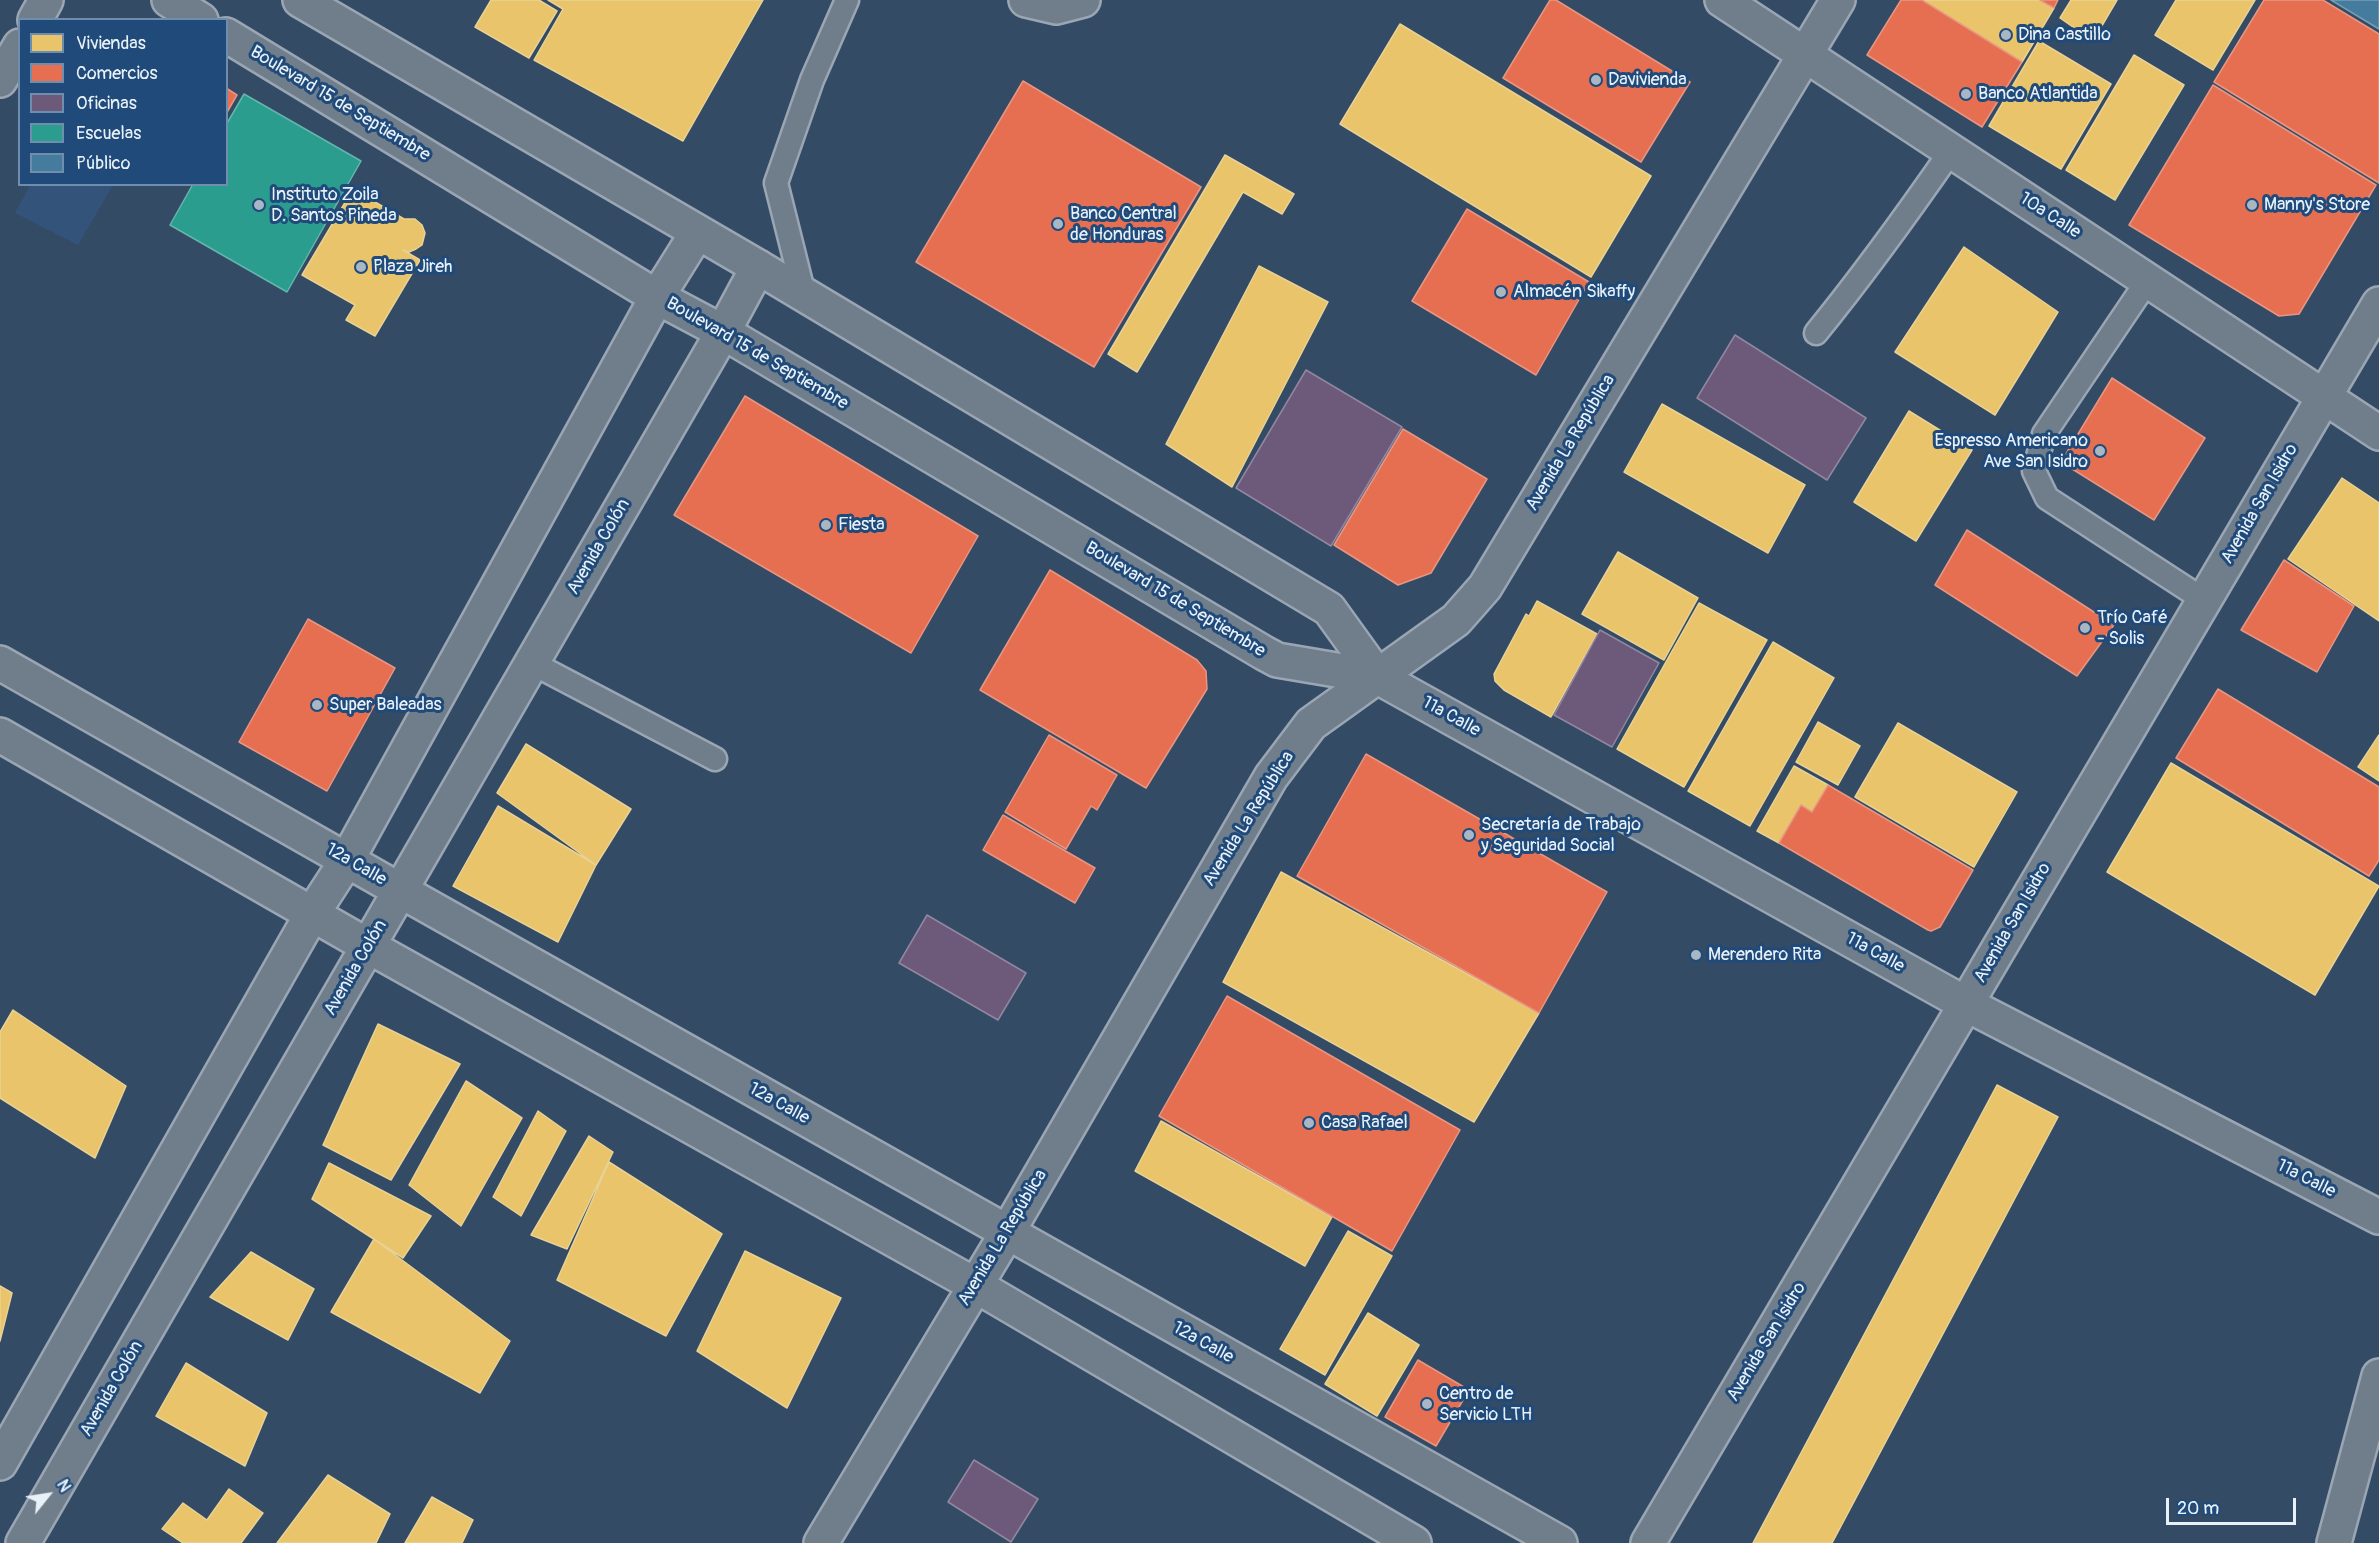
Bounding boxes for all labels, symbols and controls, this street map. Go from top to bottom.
legend [18,18,228,186]
place label: Dina Castillo [2018,24,2111,46]
marker: Dina Castillo [1999,28,2013,42]
text: Viviendas [76,32,146,55]
street label: Boulevard 15 de Septiembre [246,42,434,166]
text: Comercios [76,62,158,85]
place label: Davivienda [1608,69,1687,91]
marker: Davivienda [1589,73,1603,87]
place label: Banco Atlantida [1978,83,2098,105]
marker: Banco Atlantida [1959,87,1973,101]
text: Oficinas [76,92,137,115]
text: Escuelas [76,122,141,145]
text: Público [76,152,130,175]
place label: Instituto Zoila D. Santos Pineda [271,184,397,226]
street label: 10a Calle [2015,188,2085,244]
place label: Manny's Store [2264,194,2370,216]
marker: Instituto Zoila D. Santos Pineda [252,198,266,212]
marker: Manny's Store [2245,198,2259,212]
place label: Banco Central de Honduras [1070,203,1177,246]
marker: Banco Central de Honduras [1051,217,1065,231]
place label: Plaza Jireh [373,256,452,278]
marker: Plaza Jireh [354,260,368,274]
place label: Almacén Sikaffy [1513,281,1635,303]
marker: Almacén Sikaffy [1494,285,1508,299]
street label: Boulevard 15 de Septiembre [662,293,852,415]
street label: Avenida La República [1522,371,1620,515]
place label: Espresso Americano Ave San Isidro [1934,430,2088,472]
street label: Avenida San Isidro [2217,440,2303,568]
marker: Espresso Americano Ave San Isidro [2093,444,2107,458]
street label: Avenida Colón [563,495,635,599]
place label: Fiesta [838,514,885,536]
marker: Fiesta [819,518,833,532]
street label: Boulevard 15 de Septiembre [1081,538,1269,662]
place label: Trío Café - Solis [2097,607,2168,650]
marker: Trío Café - Solis [2078,621,2092,635]
street label: 11a Calle [1418,692,1484,742]
place label: Super Baleadas [329,694,442,716]
marker: Super Baleadas [310,698,324,712]
street label: Avenida La República [1199,748,1299,890]
place label: Secretaría de Trabajo y Seguridad Social [1481,814,1641,856]
marker: Secretaría de Trabajo y Seguridad Social [1462,828,1476,842]
street label: 12a Calle [322,839,390,891]
street label: Avenida San Isidro [1970,859,2056,987]
street label: Avenida Colón [320,916,392,1020]
street label: 11a Calle [1842,928,1908,978]
place label: Merendero Rita [1708,944,1821,966]
marker: Merendero Rita [1689,948,1703,962]
street label: 12a Calle [745,1078,813,1130]
place label: Casa Rafael [1321,1112,1408,1134]
marker: Casa Rafael [1302,1116,1316,1130]
street label: 11a Calle [2273,1155,2339,1203]
street label: Avenida La República [954,1166,1052,1310]
street label: Avenida San Isidro [1723,1279,1811,1405]
street label: 12a Calle [1169,1317,1237,1369]
street label: Avenida Colón [76,1337,148,1441]
place label: Centro de Servicio LTH [1439,1383,1532,1426]
marker: Centro de Servicio LTH [1420,1397,1434,1411]
north arrow [18,1465,78,1525]
text: N [52,1476,75,1496]
scale bar [2169,1486,2300,1524]
text: 20 m [2177,1497,2219,1520]

